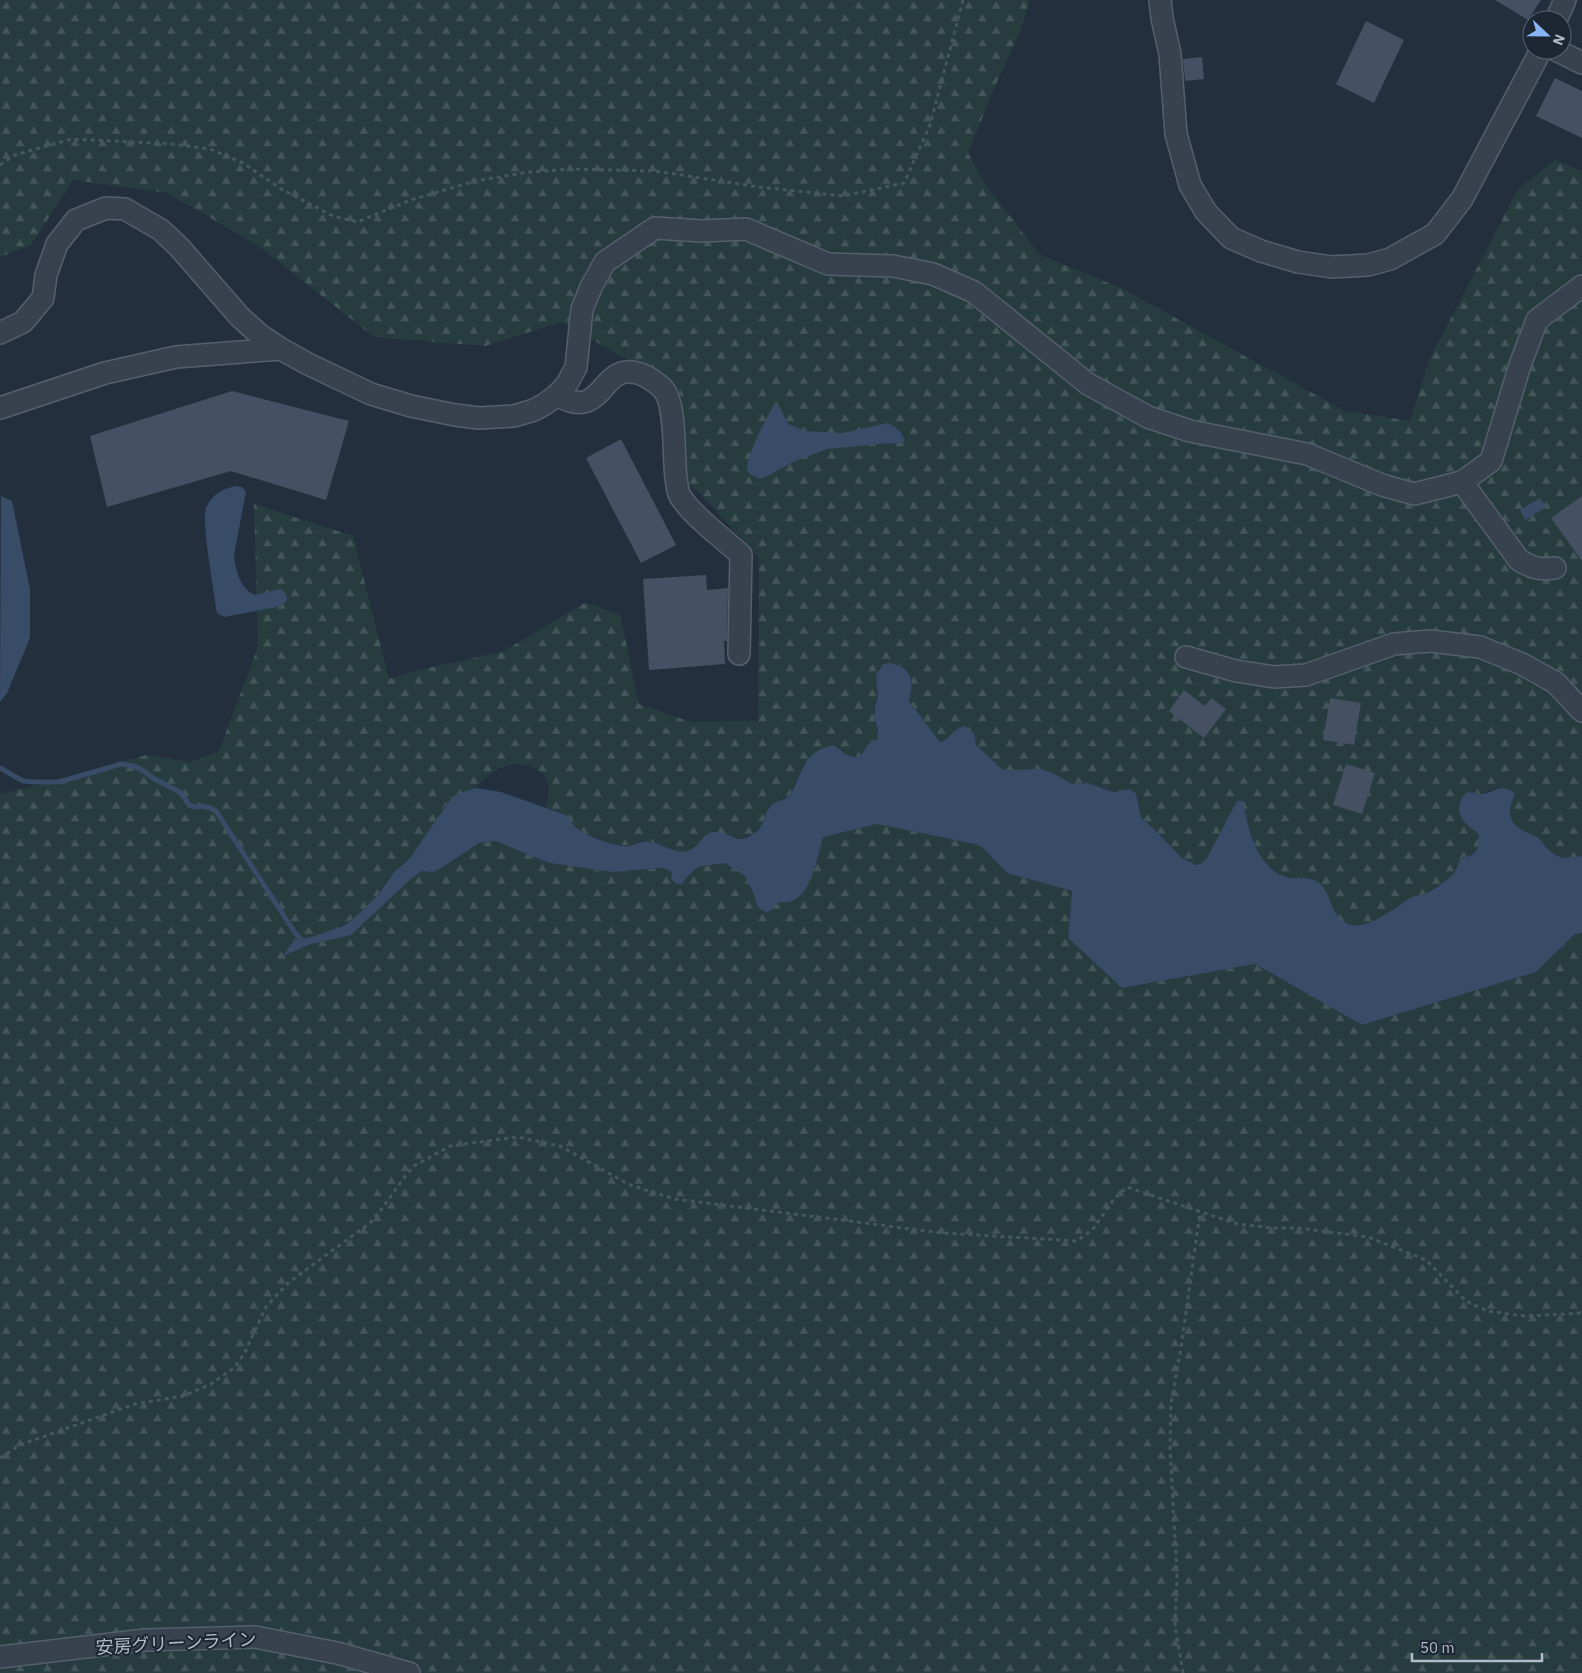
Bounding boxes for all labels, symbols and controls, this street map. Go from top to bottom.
north arrow [1522,10,1572,60]
text: N [1549,32,1569,48]
street label: 安房グリーンライン [95,1627,257,1659]
scale bar [1412,1630,1542,1662]
text: 50 m [1420,1638,1455,1657]

